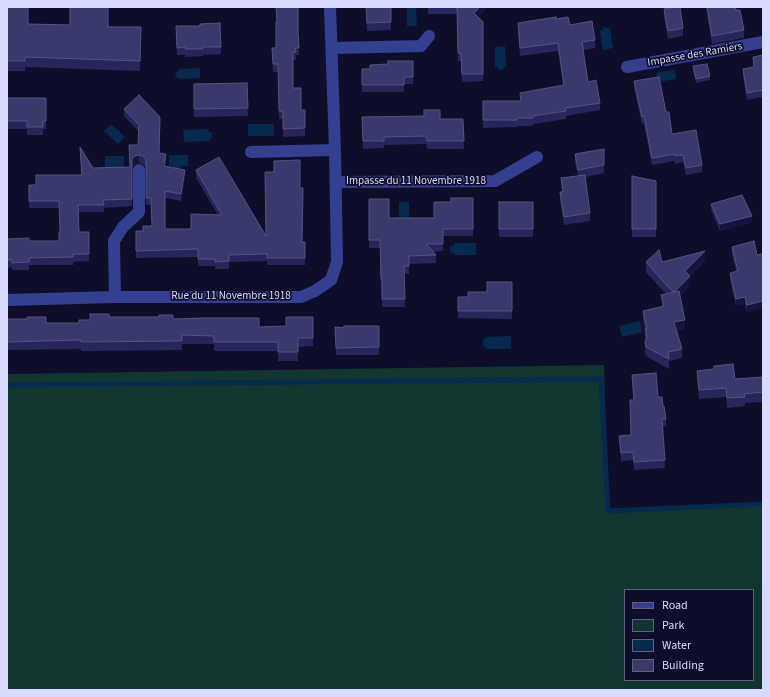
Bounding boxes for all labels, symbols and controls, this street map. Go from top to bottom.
street label: Impasse des Ramiers [646,40,744,70]
street label: Impasse du 11 Novembre 1918 [346,175,486,189]
street label: Rue du 11 Novembre 1918 [171,290,291,304]
legend [624,589,754,681]
text: Road [662,597,688,614]
text: Park [662,617,684,634]
text: Water [662,637,691,654]
text: Building [662,657,704,674]

